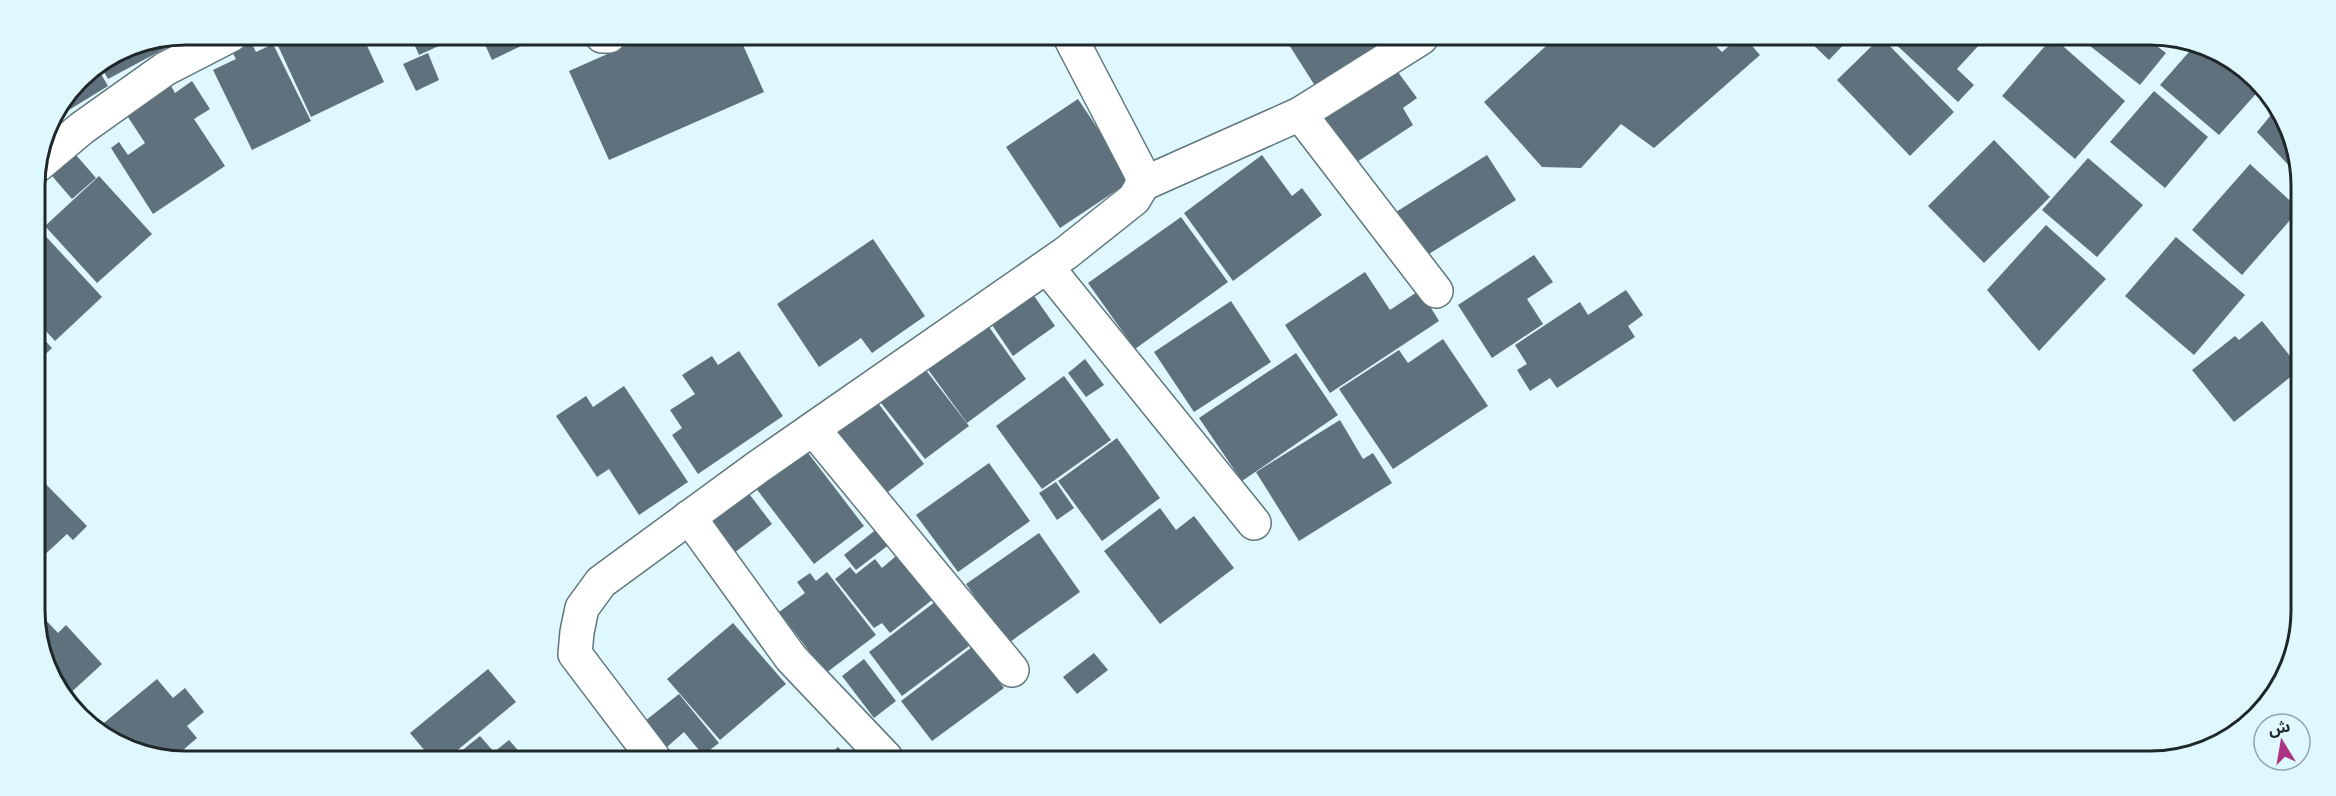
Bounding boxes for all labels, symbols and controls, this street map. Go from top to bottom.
north arrow [2252,712,2312,772]
text: ش [2267,716,2292,739]

